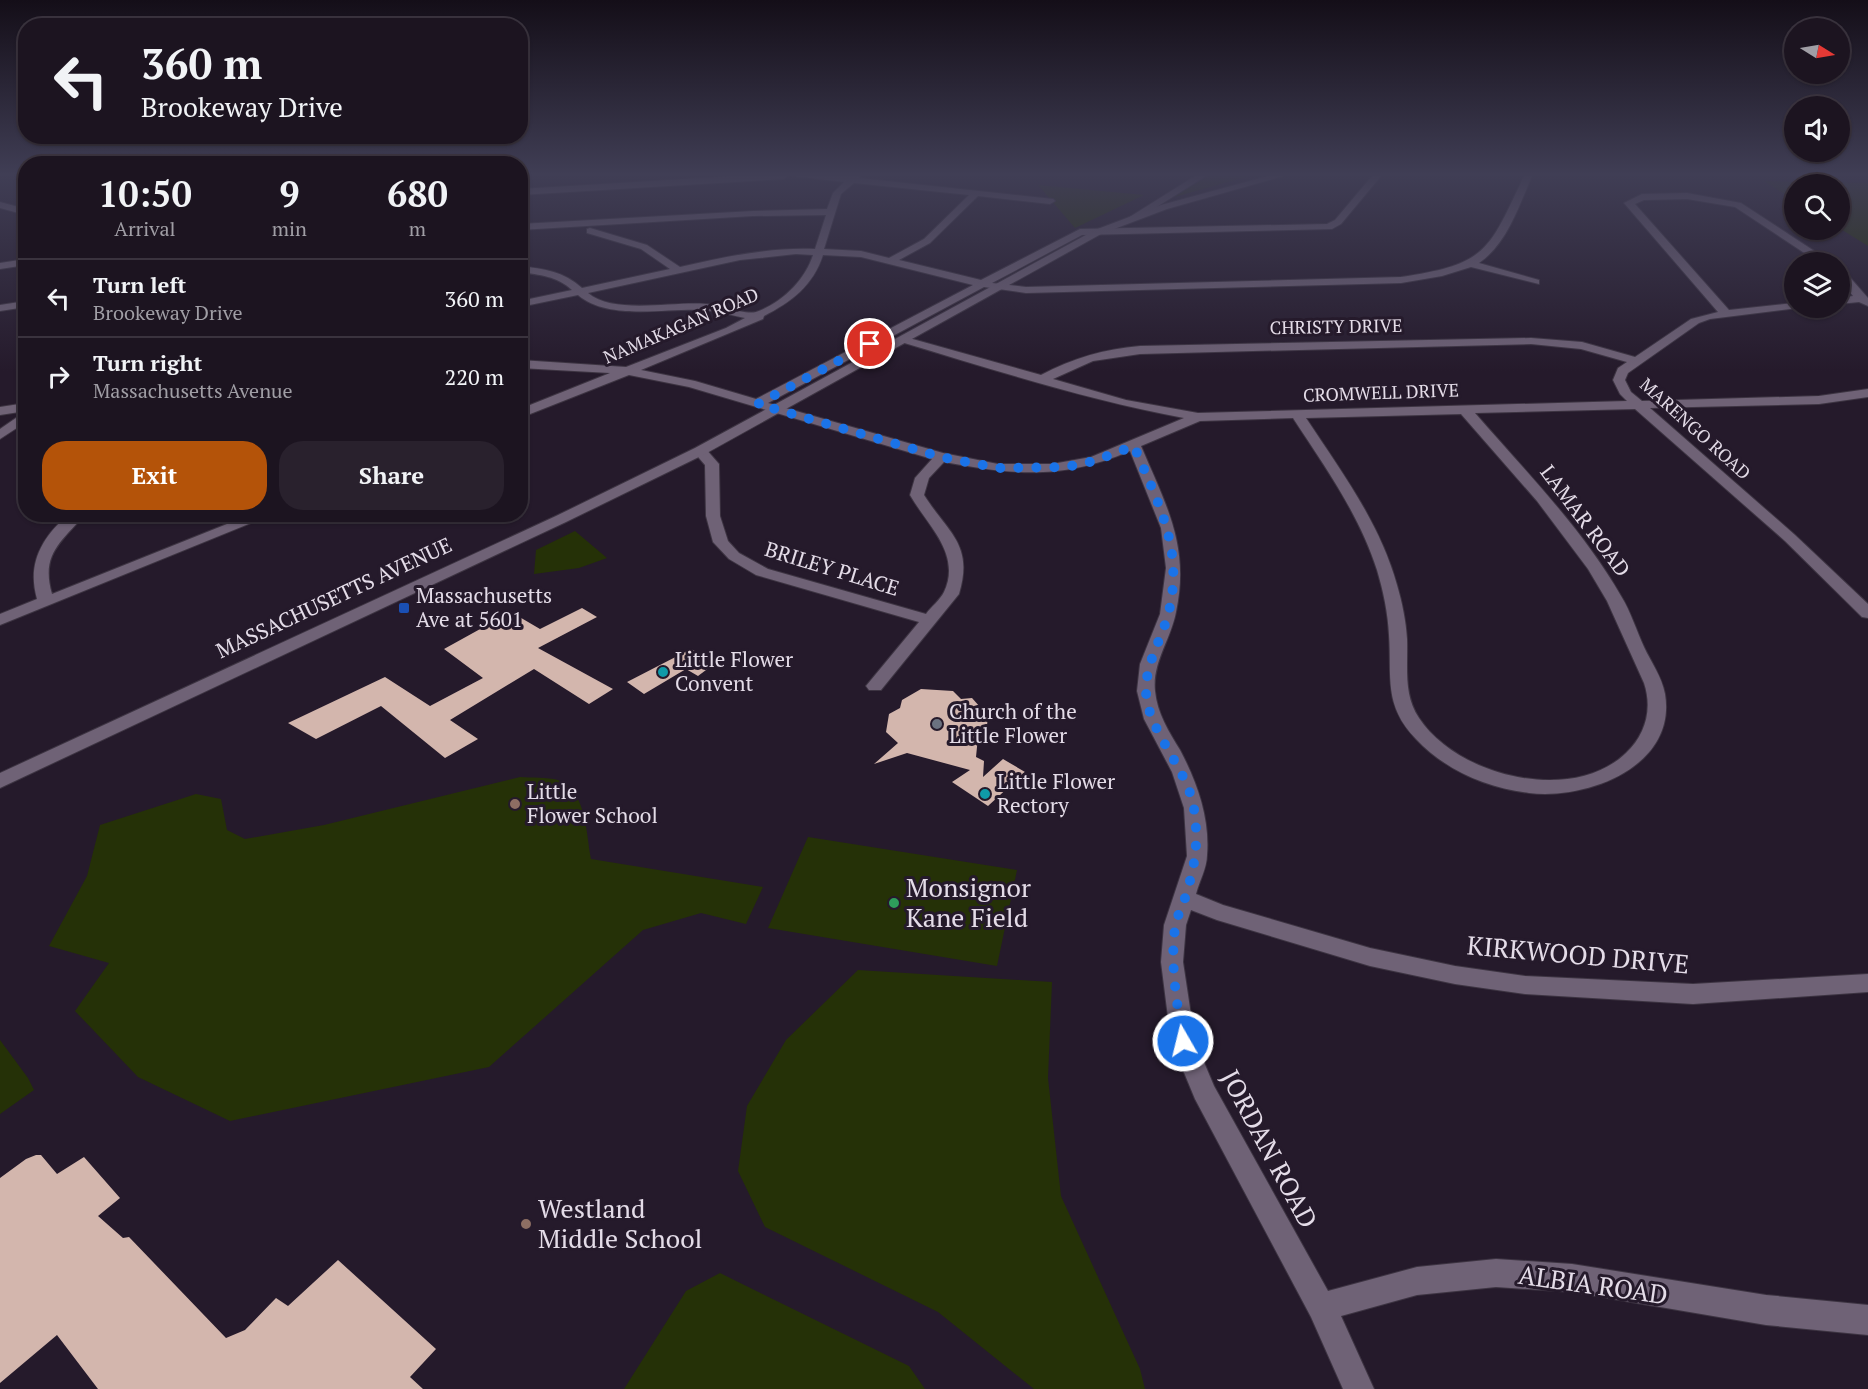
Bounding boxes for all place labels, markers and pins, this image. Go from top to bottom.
pin [844,318,895,369]
place label: Massachusetts Ave at 5601 [416,581,552,633]
marker: Massachusetts Ave at 5601 [397,601,411,615]
place label: Little Flower Convent [675,645,793,697]
marker: Little Flower Convent [656,665,670,679]
place label: Church of the Little Flower [949,697,1077,749]
marker: Church of the Little Flower [930,717,944,731]
place label: Little Flower Rectory [997,767,1115,819]
place label: Little Flower School [527,777,658,829]
marker: Little Flower Rectory [978,787,992,801]
marker: Little Flower School [508,797,522,811]
place label: Monsignor Kane Field [906,870,1031,934]
marker: Monsignor Kane Field [887,896,901,910]
place label: Westland Middle School [538,1191,702,1255]
marker: Westland Middle School [519,1217,533,1231]

